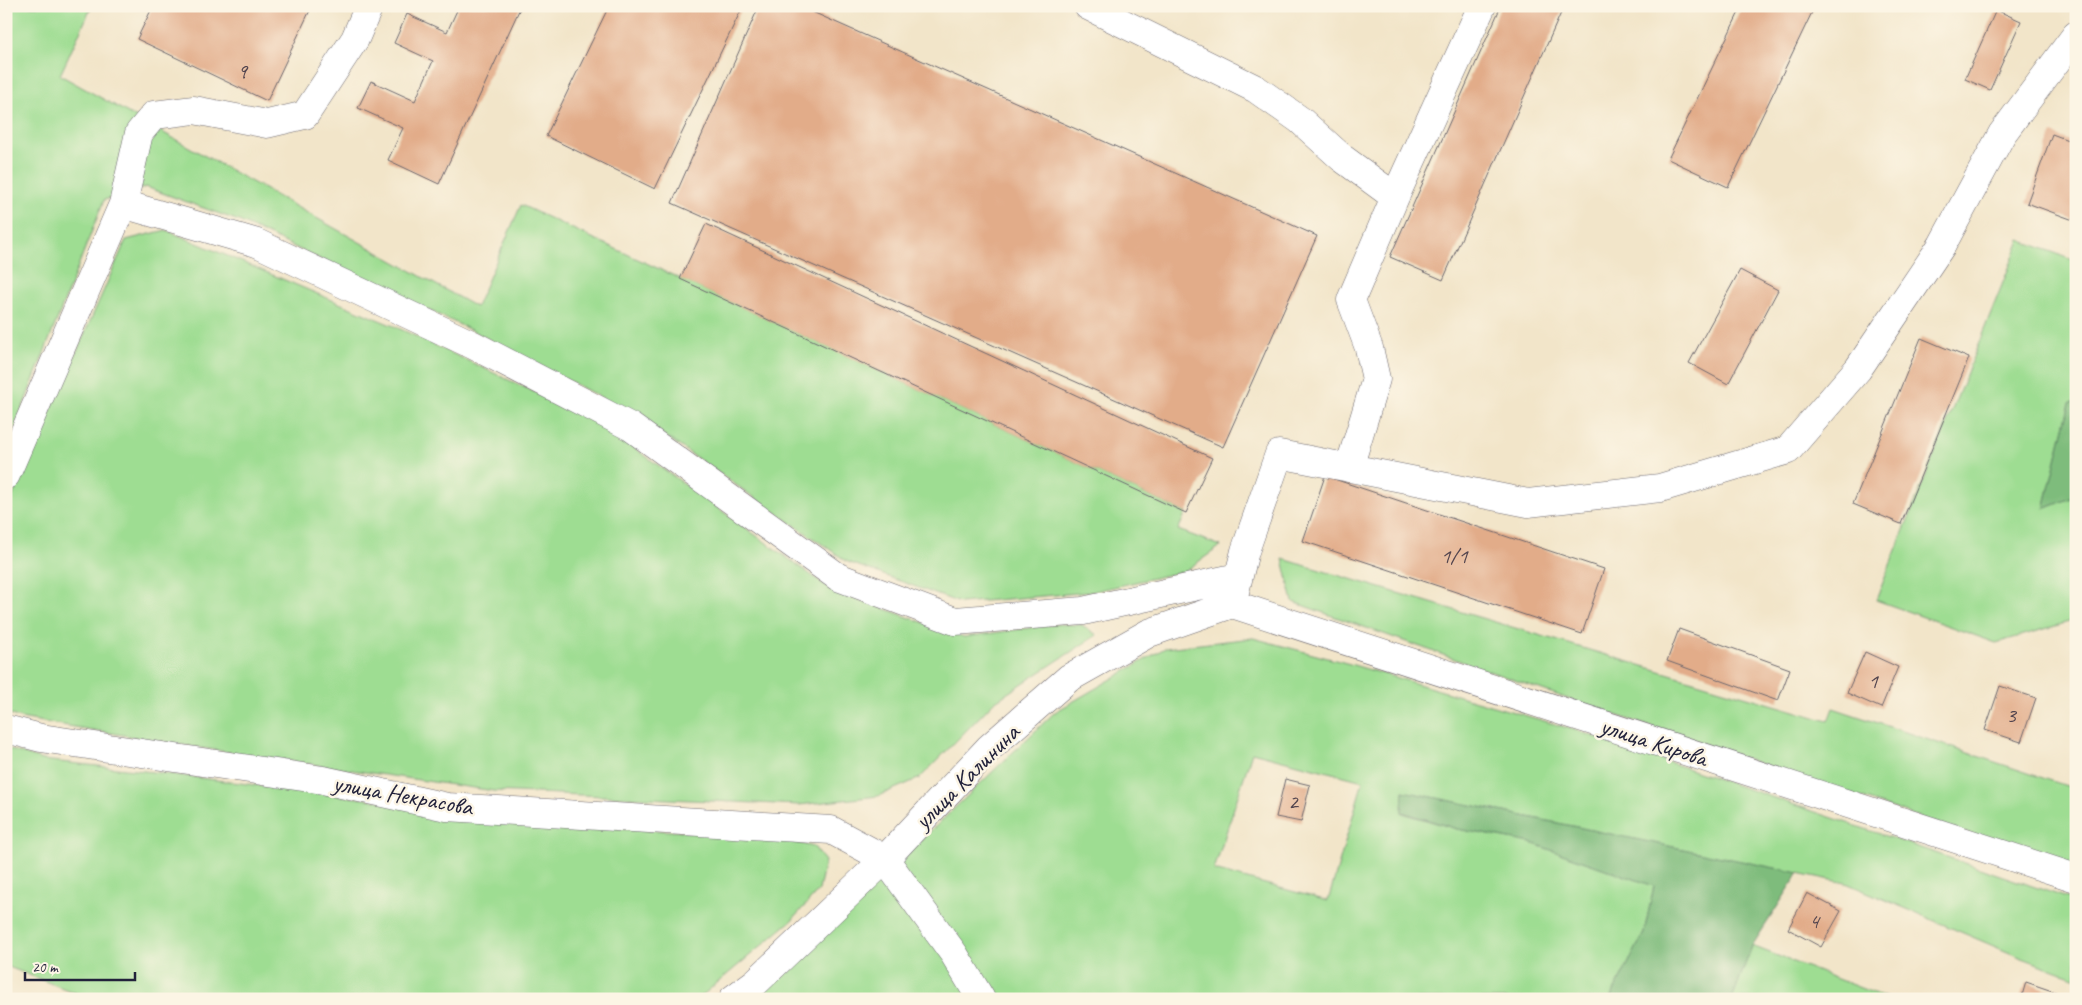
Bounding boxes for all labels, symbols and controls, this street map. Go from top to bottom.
house number: 9 [237,57,249,85]
house number: 1/1 [1440,542,1469,570]
house number: 1 [1868,667,1879,695]
house number: 3 [2006,701,2018,729]
street label: улица Кирова [1594,709,1714,775]
street label: улица Калинина [906,716,1028,838]
street label: улица Некрасова [329,767,477,823]
house number: 2 [1288,788,1300,816]
house number: 4 [1809,907,1821,935]
scale bar [25,950,135,982]
text: 20 m [32,958,59,977]

